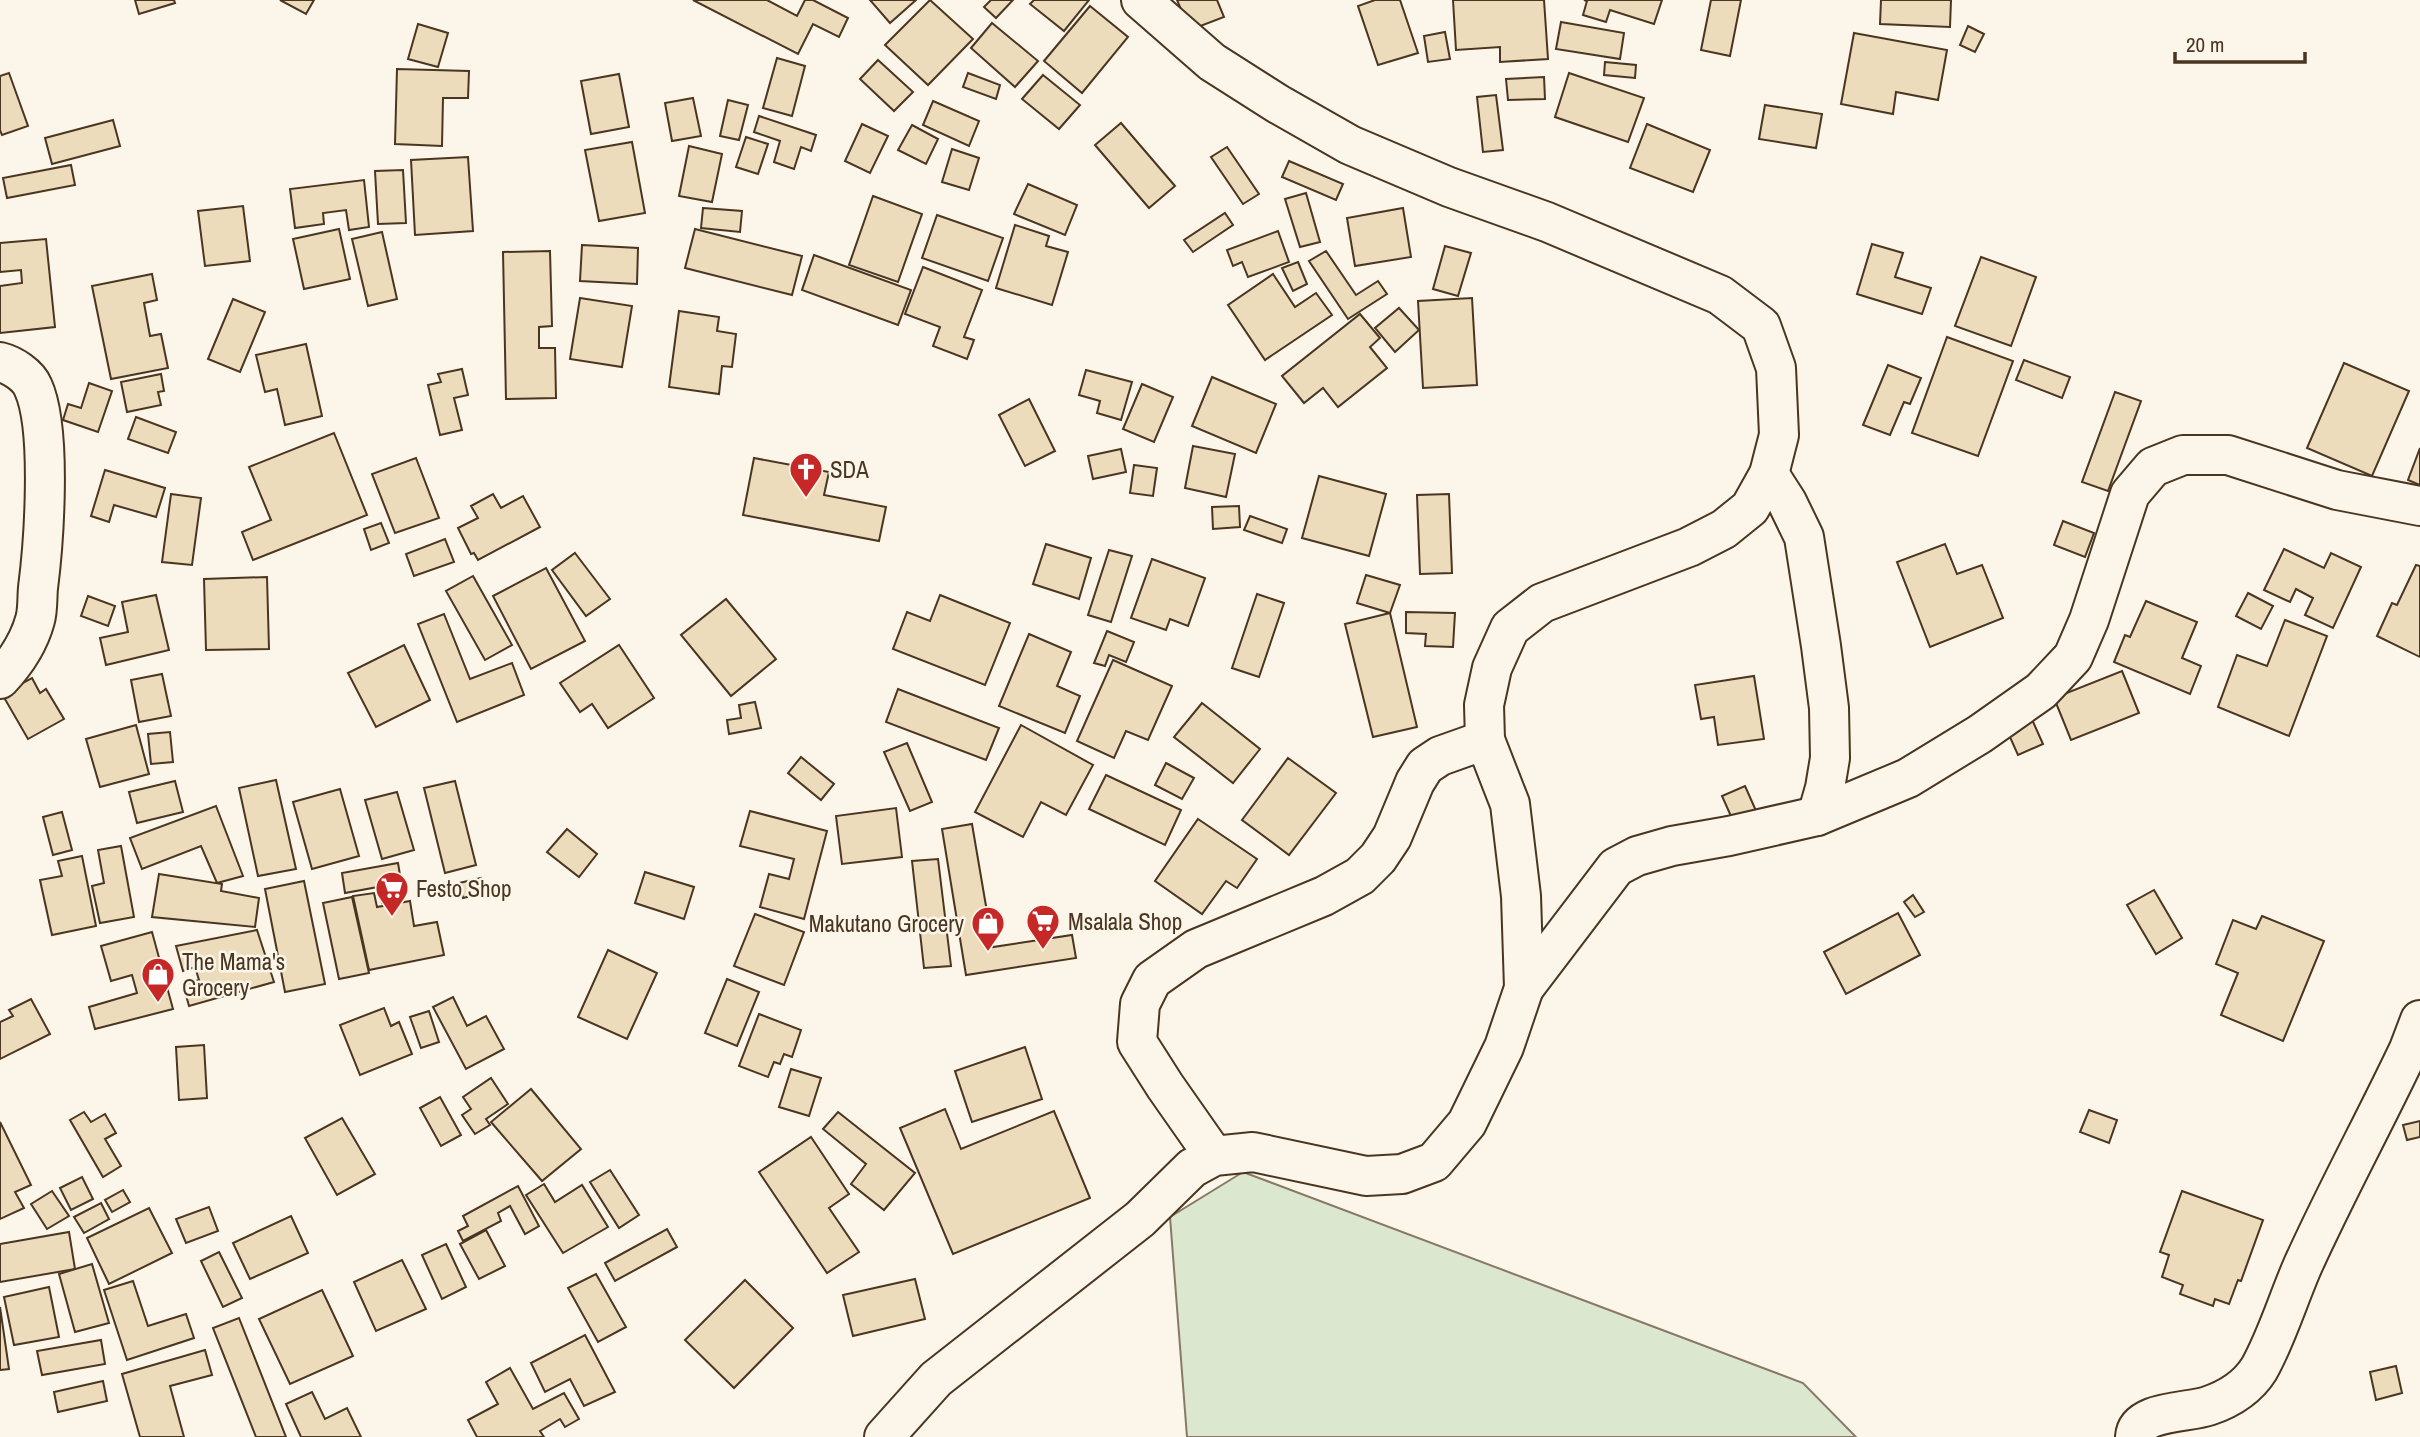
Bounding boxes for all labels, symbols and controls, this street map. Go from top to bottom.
scale bar [2175,21,2304,65]
text: 20 m [2186,30,2224,59]
church icon: SDA [787,450,825,499]
place label: SDA [830,454,869,485]
supermarket icon: Festo Shop [373,869,411,918]
place label: Festo Shop [416,873,512,904]
supermarket icon: Msalala Shop [1024,902,1062,951]
shop icon: Makutano Grocery [969,904,1007,953]
place label: Msalala Shop [1068,906,1182,937]
place label: Makutano Grocery [809,908,965,939]
place label: The Mama's Grocery [182,946,285,1003]
shop icon: The Mama's Grocery [139,955,177,1004]

